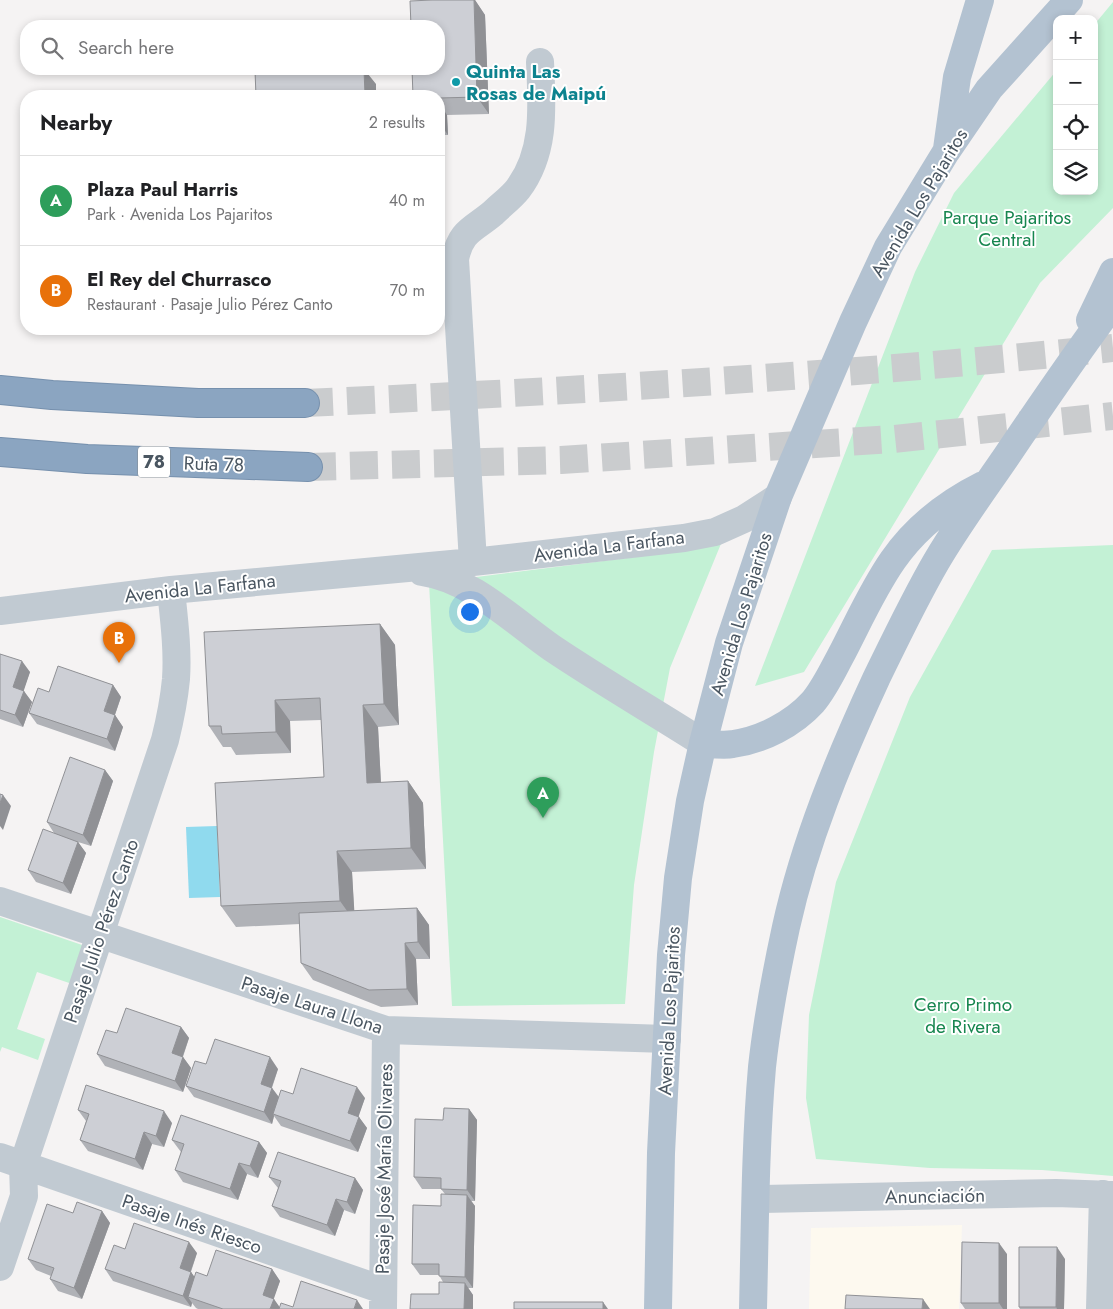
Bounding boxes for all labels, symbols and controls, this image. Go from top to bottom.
map controls [1053,15,1098,195]
button: + [1053,15,1098,60]
search box [20,20,445,75]
icon: search [38,34,66,62]
text: Search here [78,34,174,61]
place label: Quinta Las Rosas de Maipú [466,58,606,107]
button: − [1053,60,1098,105]
marker: Quinta Las Rosas de Maipú [450,76,462,88]
button: locate [1053,105,1098,150]
text: Nearby [40,108,112,138]
text: 2 results [369,111,425,134]
street label: Avenida Los Pajaritos [864,123,974,282]
button: layers [1053,150,1098,195]
text: Plaza Paul Harris [87,176,238,203]
text: A [50,189,62,212]
text: 40 m [389,189,425,212]
text: Park · Avenida Los Pajaritos [87,203,272,226]
park label: Parque Pajaritos Central [943,204,1072,253]
text: El Rey del Churrasco [87,266,271,293]
text: B [51,279,61,302]
text: 70 m [390,279,425,302]
text: Restaurant · Pasaje Julio Pérez Canto [87,293,333,316]
road number: 78 [138,447,170,478]
street label: Ruta 78 [183,449,245,479]
street label: Avenida La Farfana [532,523,686,569]
street label: Avenida Los Pajaritos [703,529,779,699]
street label: Avenida La Farfana [123,567,277,609]
your location [457,599,483,625]
pin: B [103,622,135,663]
pin: A [527,777,559,818]
street label: Pasaje Julio Pérez Canto [57,835,145,1027]
street label: Avenida Los Pajaritos [651,925,687,1096]
street label: Pasaje Laura Llona [238,969,386,1041]
park label: Cerro Primo de Rivera [914,991,1012,1040]
street label: Pasaje José María Olivares [369,1063,399,1274]
street label: Anunciación [885,1182,985,1210]
street label: Pasaje Inés Riesco [118,1187,266,1261]

